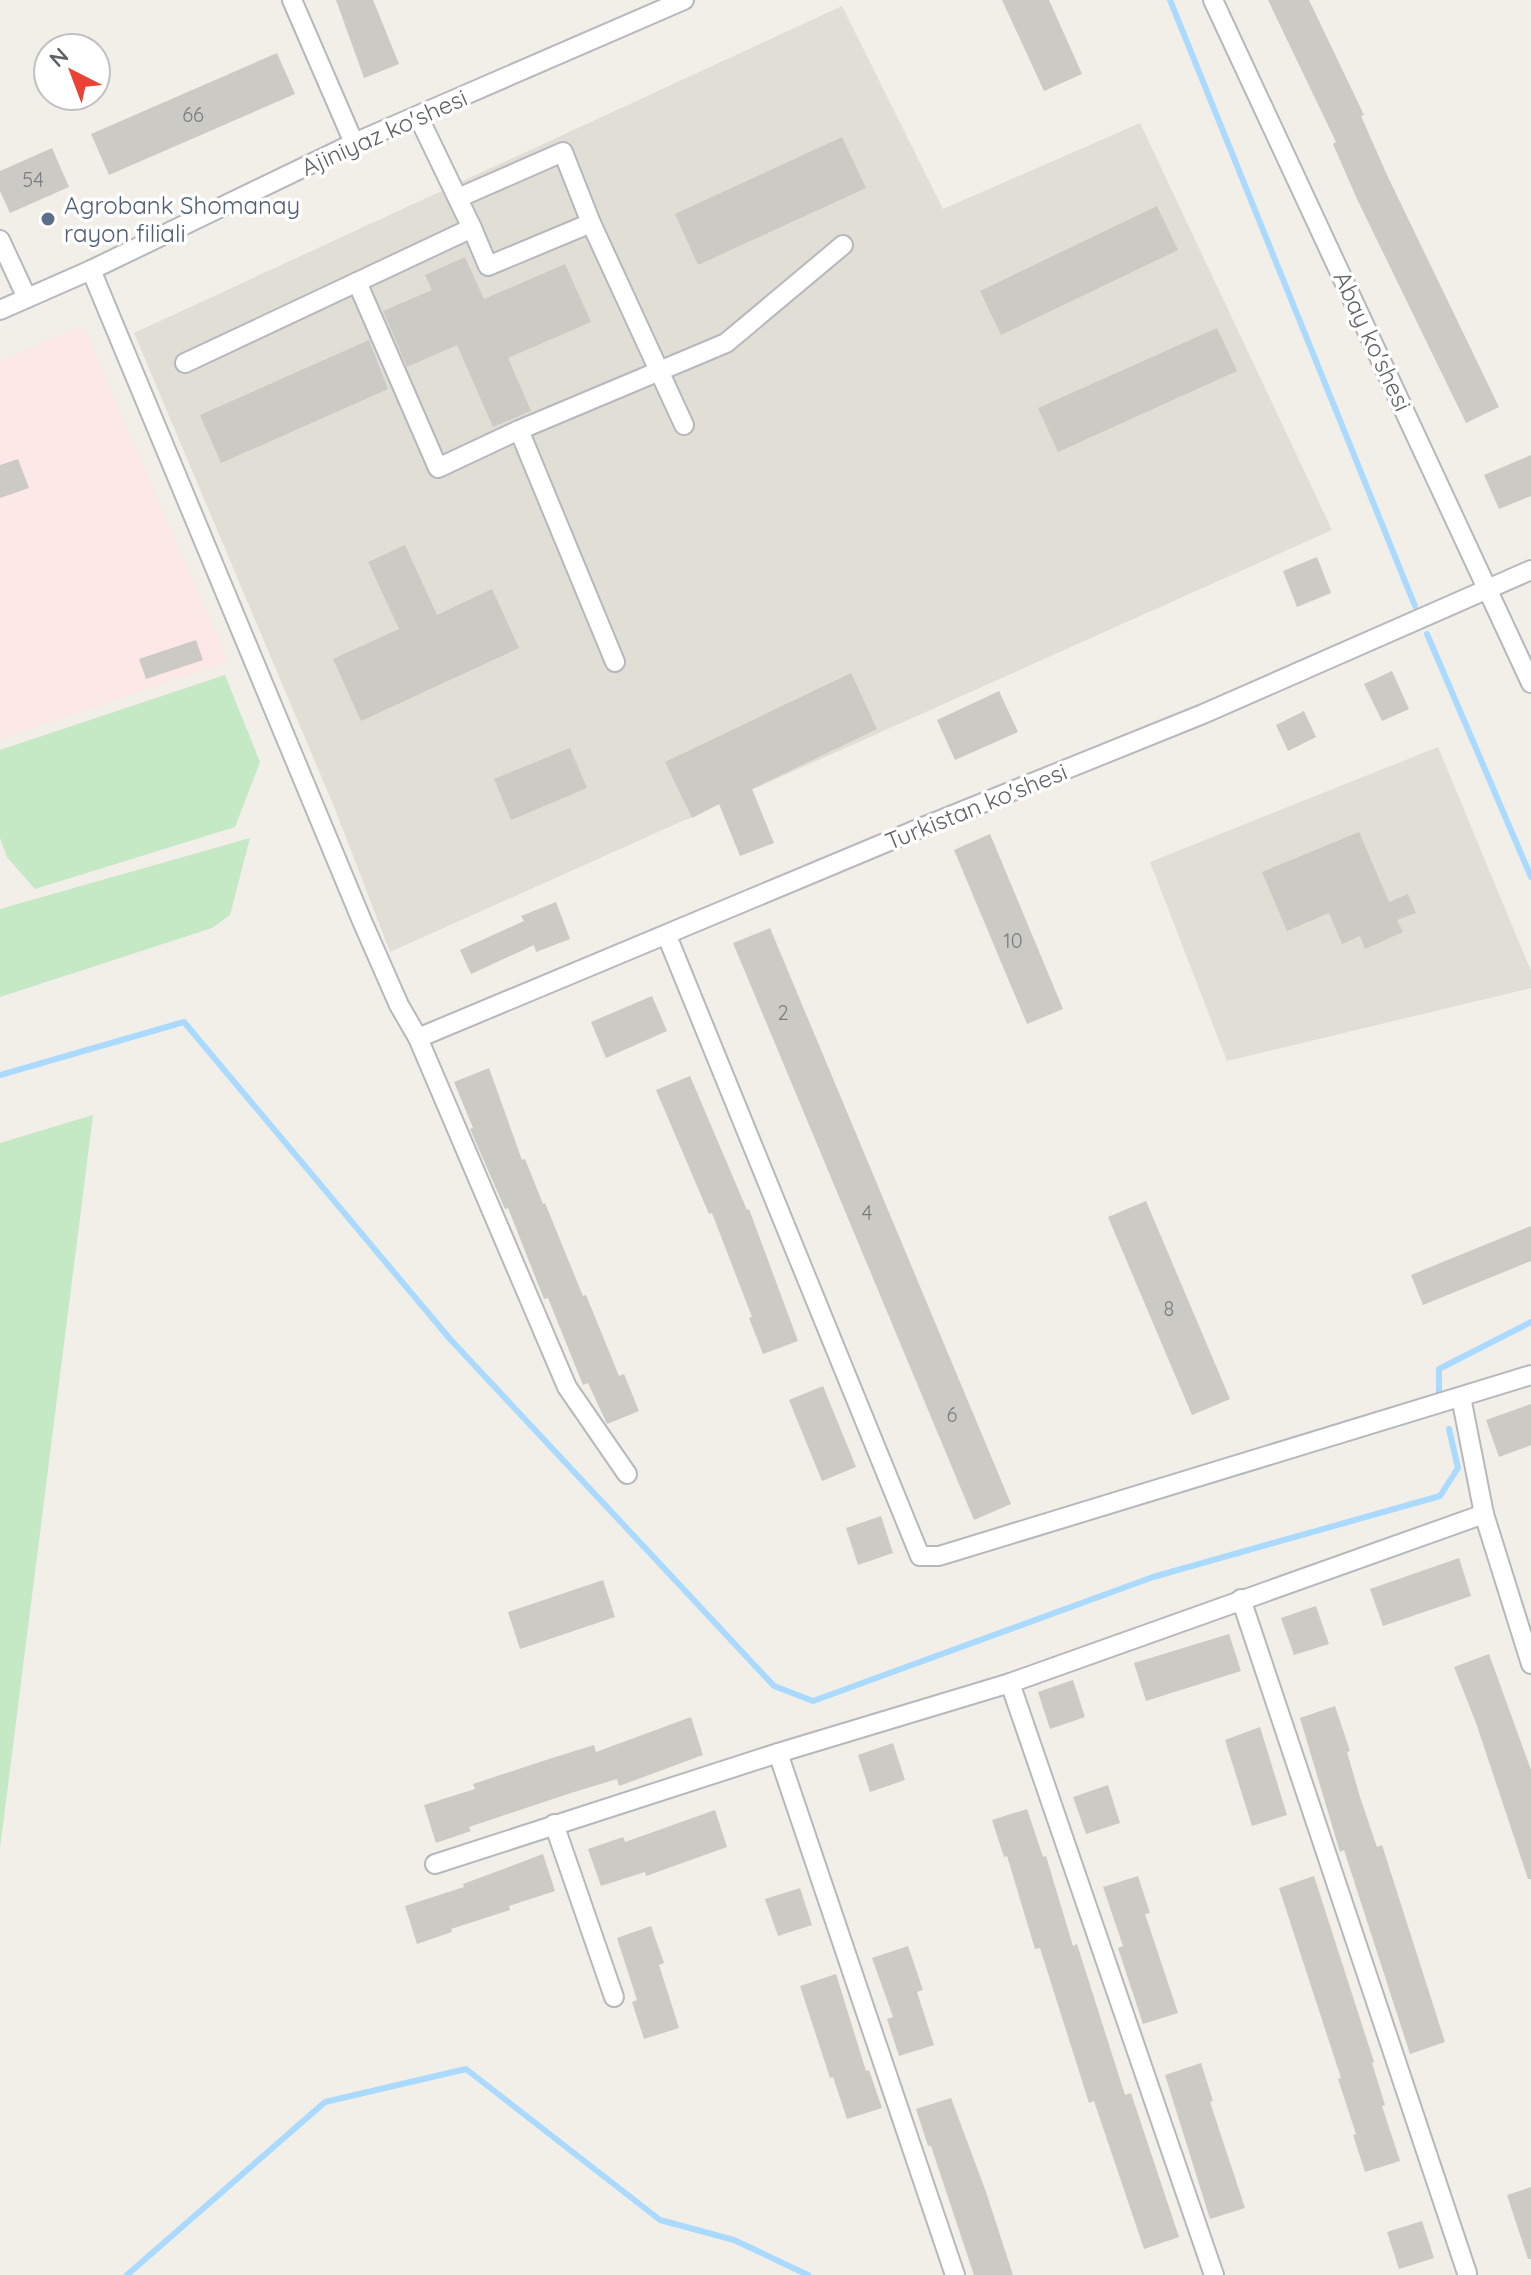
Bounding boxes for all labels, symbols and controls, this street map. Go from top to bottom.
north arrow [32,32,112,112]
text: N [43,41,74,73]
street label: Ajiniyaz ko'shesi [296,82,472,182]
house number: 66 [182,102,204,127]
house number: 54 [22,167,44,192]
place label: Agrobank Shomanay rayon filiali [64,190,300,248]
marker: Agrobank Shomanay rayon filiali [39,210,57,228]
street label: Abay ko'shesi [1327,266,1419,416]
street label: Turkistan ko'shesi [881,756,1071,856]
house number: 10 [1003,928,1023,953]
house number: 2 [777,1000,789,1025]
house number: 4 [862,1200,872,1225]
house number: 8 [1164,1296,1174,1321]
house number: 6 [947,1402,958,1427]

